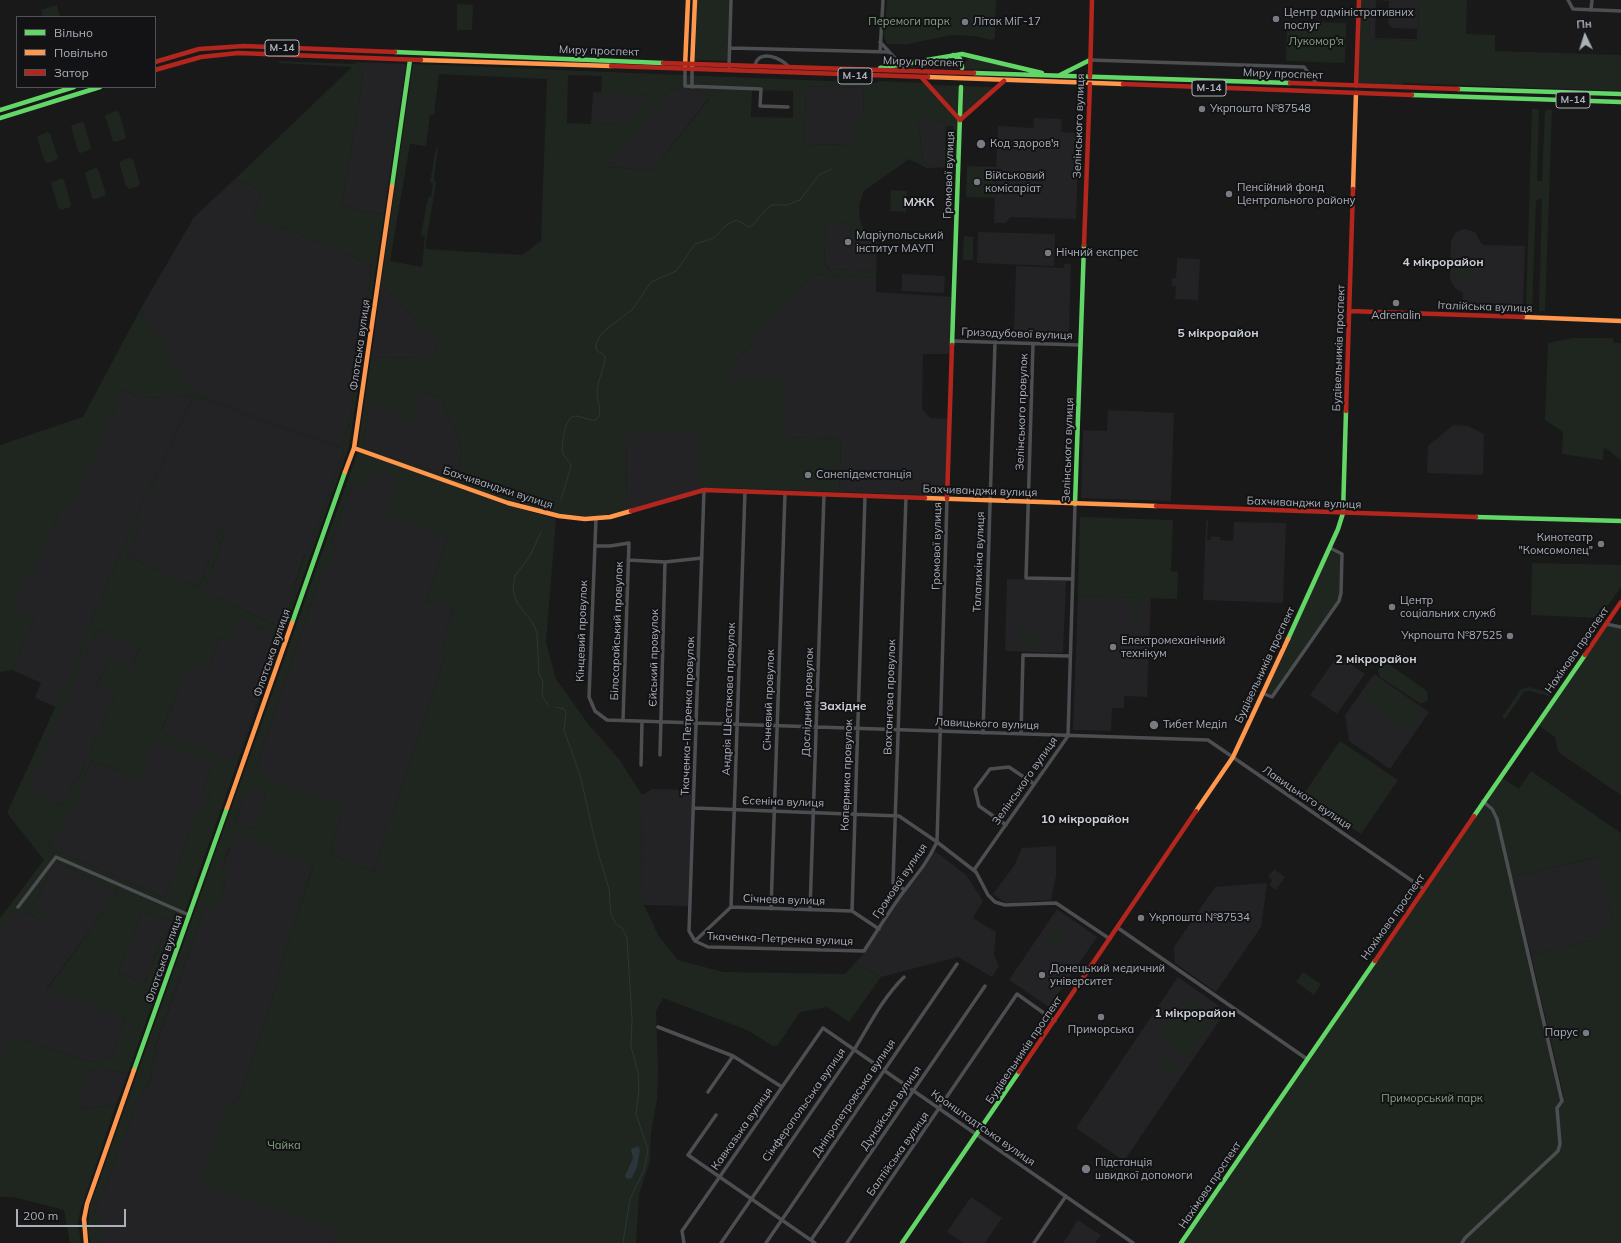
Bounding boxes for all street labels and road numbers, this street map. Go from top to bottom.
road number: М-14 [265,40,299,56]
street label: Миру проспект [559,43,639,59]
street label: Миру проспект [883,54,963,70]
street label: Миру проспект [1243,66,1323,82]
road number: М-14 [838,68,872,84]
street label: Зелінського вулиця [1071,73,1087,179]
road number: М-14 [1192,80,1226,96]
road number: М-14 [1556,92,1590,108]
street label: Громової вулиця [941,131,957,219]
street label: Будівельників проспект [1330,284,1348,412]
street label: Флотська вулиця [347,299,373,391]
street label: Італійська вулиця [1437,299,1533,315]
street label: Гризодубової вулиця [961,325,1073,343]
street label: Зелінського провулок [1013,353,1031,471]
street label: Зелінського вулиця [1060,397,1076,503]
street label: Бахчиванджи вулиця [441,464,555,512]
street label: Бахчиванджи вулиця [922,482,1038,500]
street label: Бахчиванджи вулиця [1246,494,1362,512]
street label: Громової вулиця [930,502,944,590]
street label: Талалихіна вулиця [971,511,987,613]
street label: Білосарайський провулок [608,561,626,701]
street label: Кінцевий провулок [574,580,590,682]
street label: Нахімова проспект [1542,604,1612,696]
street label: Будівельників проспект [1232,605,1298,725]
street label: Флотська вулиця [251,607,293,699]
street label: Єйський провулок [647,609,661,707]
street label: Андрія Шестакова провулок [720,622,738,776]
street label: Ткаченка-Петренка провулок [679,636,697,796]
street label: Вахтангова провулок [881,639,899,755]
street label: Дослідний провулок [799,647,817,757]
street label: Січневий провулок [761,649,777,751]
street label: Лавицького вулиця [935,716,1039,732]
street label: Коперника провулок [838,719,856,831]
street label: Зелінського вулиця [990,734,1060,828]
street label: Лавицького вулиця [1260,763,1354,833]
street label: Єсеніна вулиця [742,794,824,810]
street label: Громової вулиця [870,841,930,921]
street label: Нахімова проспект [1358,871,1428,963]
street label: Січнева вулиця [743,892,825,908]
street label: Флотська вулиця [143,913,185,1005]
street label: Ткаченка-Петренка вулиця [707,930,853,948]
street label: Будівельників проспект [983,994,1065,1106]
street label: Дніпропетровська вулиця [810,1037,898,1159]
street label: Сімферопольська вулиця [760,1046,848,1164]
street label: Дунайська вулиця [858,1063,924,1153]
street label: Кавказька вулиця [709,1085,775,1173]
street label: Кронштадтська вулиця [928,1087,1038,1169]
street label: Балтійська вулиця [864,1109,932,1199]
street label: Нахімова проспект [1176,1139,1244,1231]

